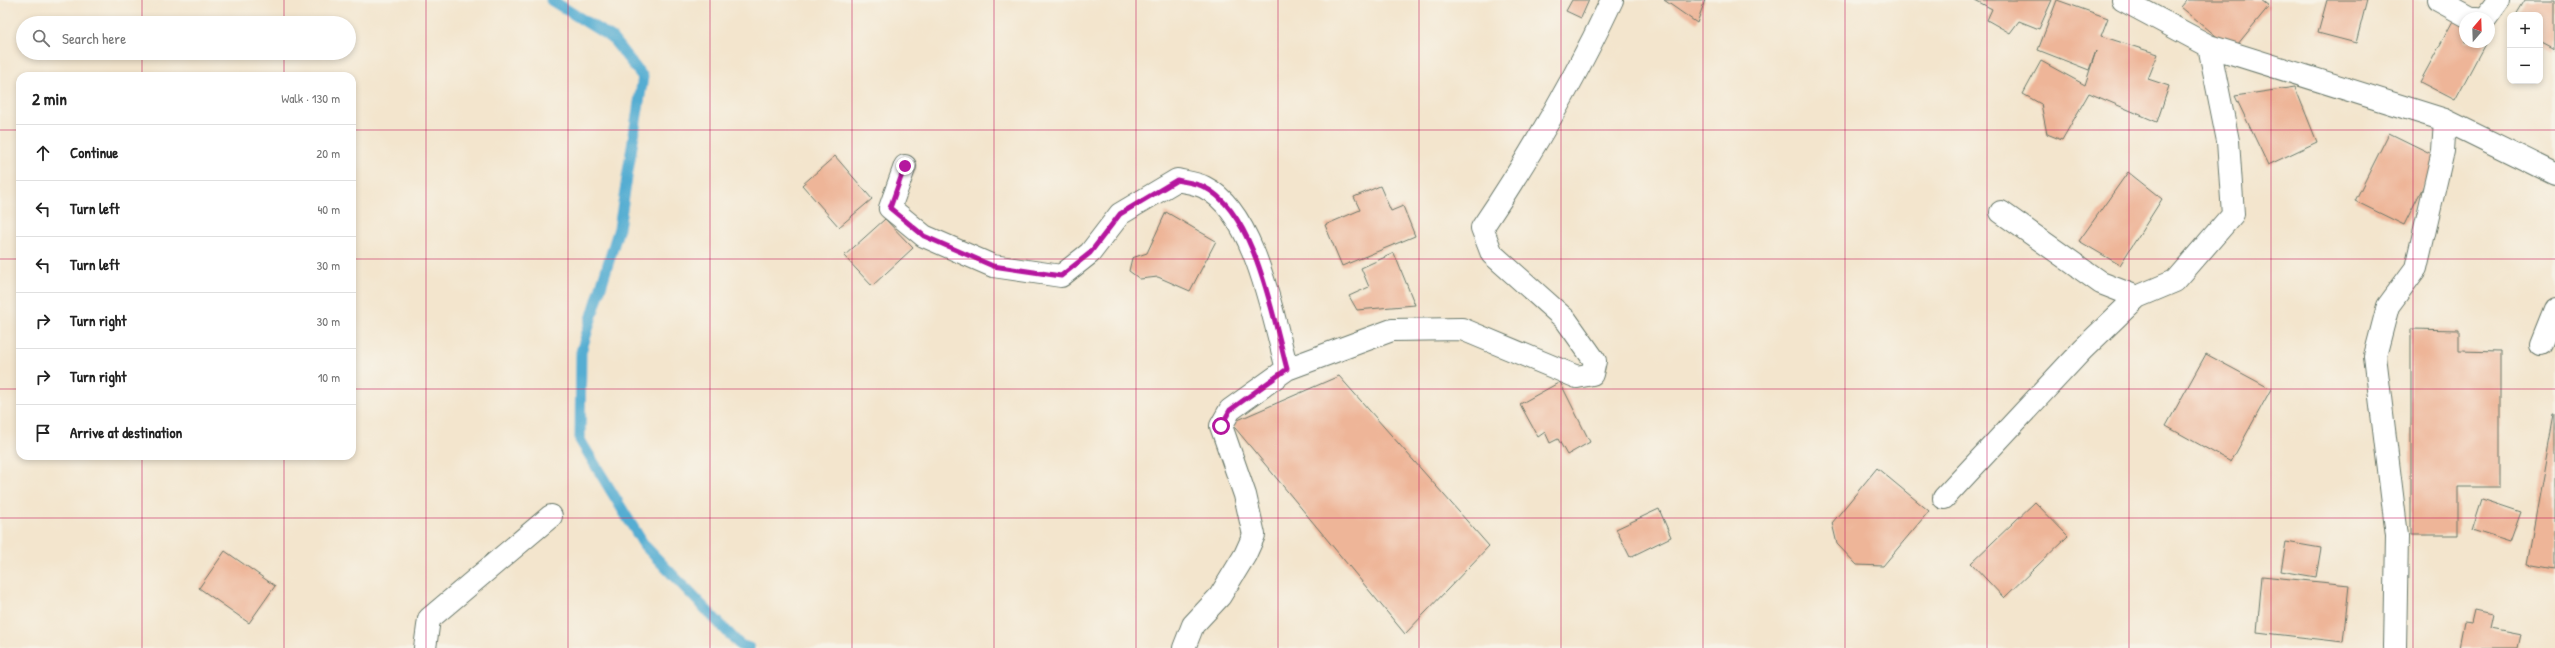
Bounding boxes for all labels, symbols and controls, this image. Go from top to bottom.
north arrow [2459,12,2495,48]
map controls [2507,12,2543,84]
button: + [2507,12,2543,48]
search box [16,16,356,60]
icon: search [30,27,52,49]
text: Search here [62,28,126,49]
button: − [2507,48,2543,84]
text: 2 min [32,87,67,110]
text: Walk · 130 m [281,89,340,107]
icon: ahead [32,142,54,164]
text: Continue [70,142,118,163]
text: 20 m [316,144,340,162]
route end [896,157,914,175]
icon: left [32,198,54,220]
text: Turn left [70,198,120,219]
text: 40 m [317,200,340,218]
icon: left [32,254,54,276]
text: Turn left [70,254,120,275]
text: 30 m [317,256,340,274]
icon: right [32,310,54,332]
text: Turn right [70,310,126,331]
text: 30 m [317,312,340,330]
icon: right [32,366,54,388]
text: Turn right [70,366,126,387]
text: 10 m [318,368,340,386]
route start [1212,417,1230,435]
icon: arrive [32,422,54,444]
text: Arrive at destination [70,422,182,443]

